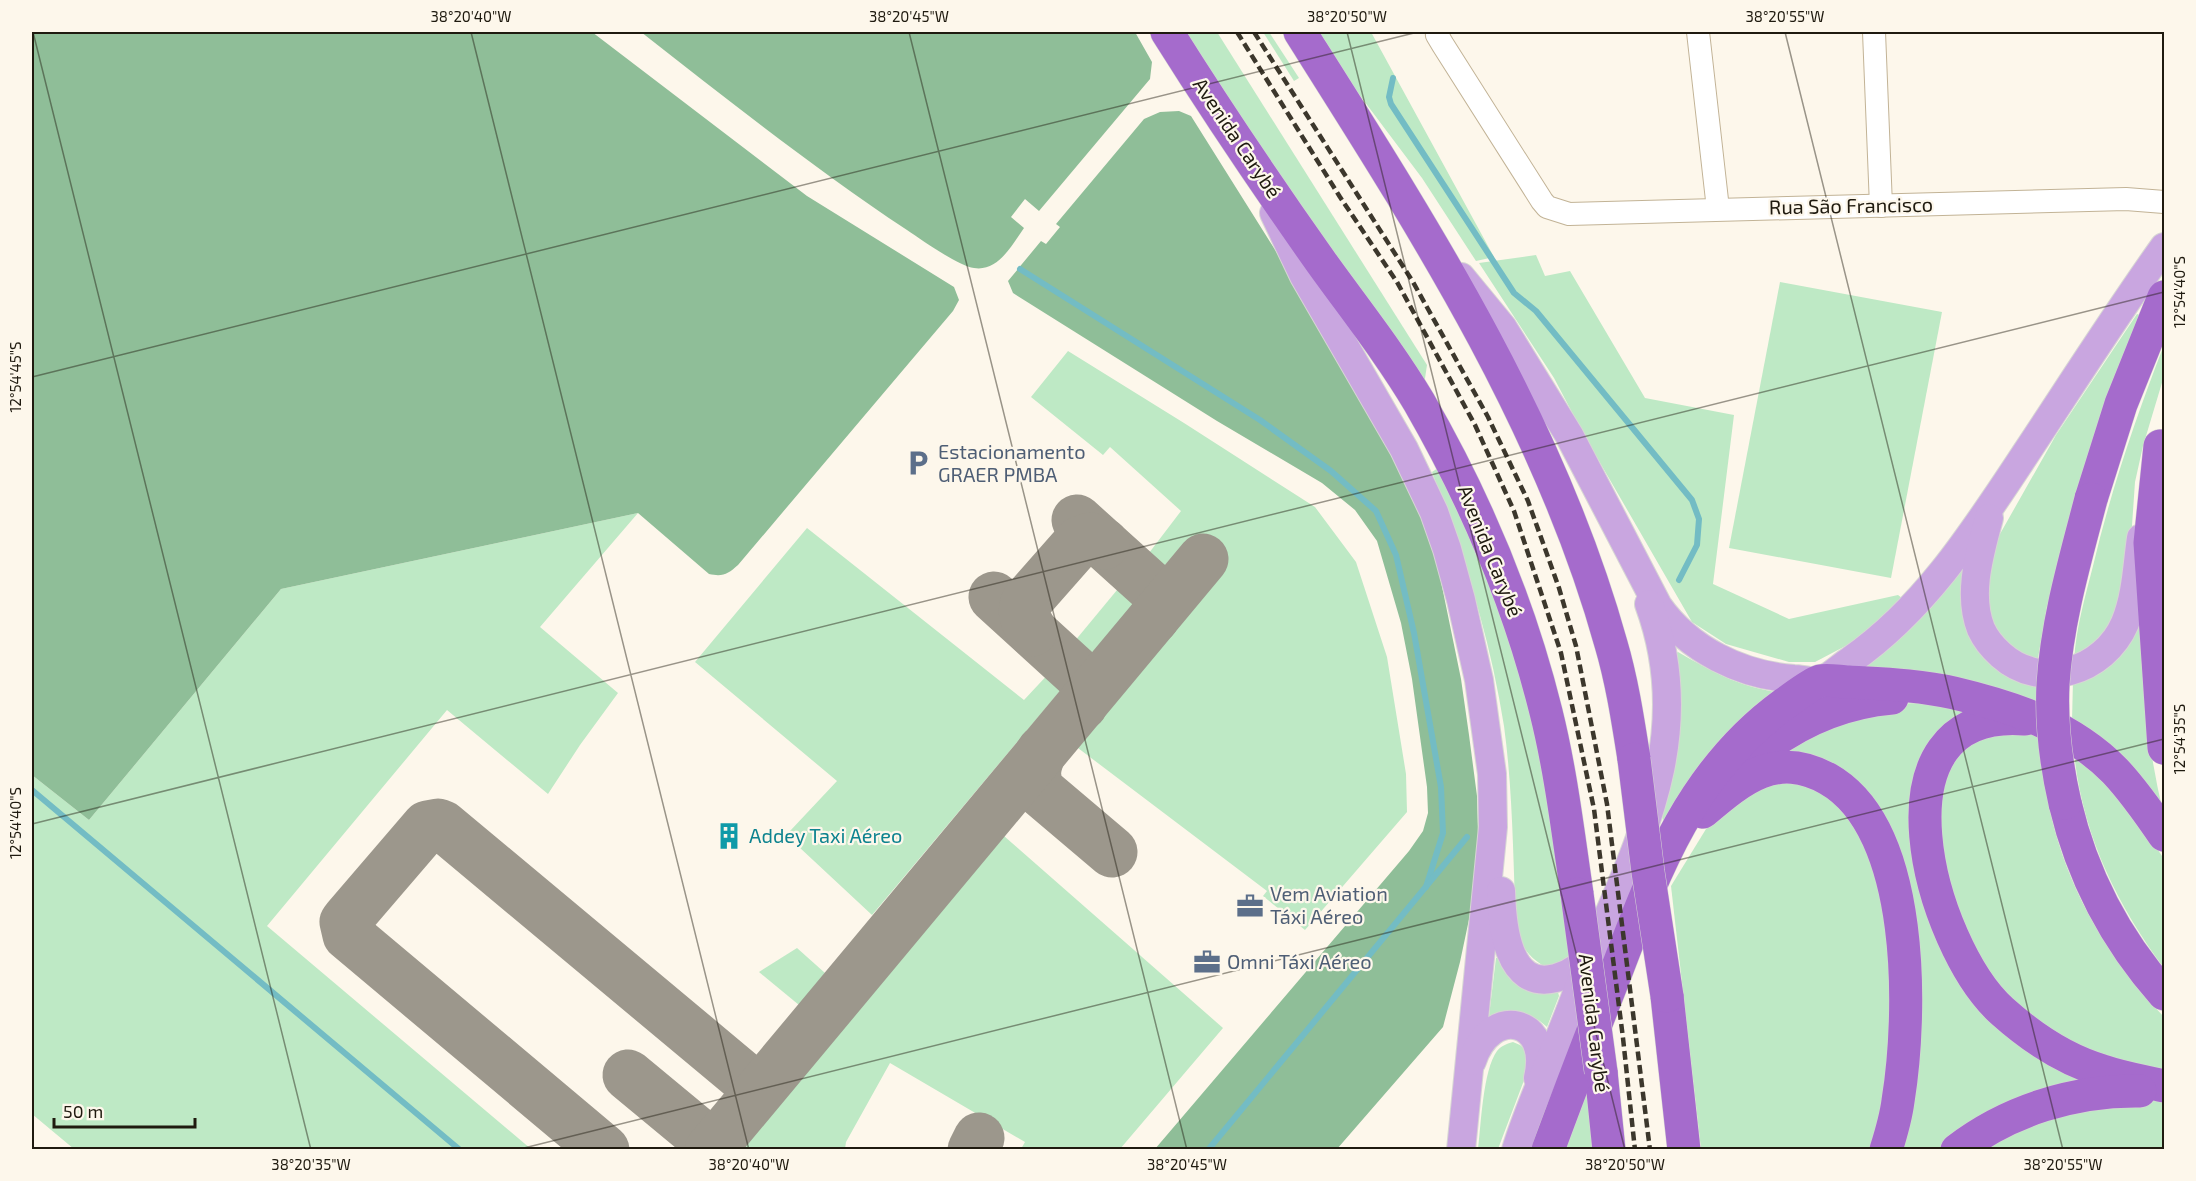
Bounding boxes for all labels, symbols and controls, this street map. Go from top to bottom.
text: 38°20'40"W [431,7,512,25]
text: 38°20'45"W [869,7,949,25]
text: 38°20'50"W [1307,7,1387,25]
text: 38°20'55"W [1745,7,1825,25]
street label: Avenida Carybé [1189,73,1287,202]
street label: Rua São Francisco [1769,192,1933,218]
text: 12°54'40"S [2170,256,2188,328]
text: 12°54'45"S [6,342,24,412]
place label: Estacionamento GRAER PMBA [938,439,1086,486]
parking icon: Estacionamento GRAER PMBA [903,448,933,478]
street label: Avenida Carybé [1454,481,1528,620]
text: 12°54'35"S [2170,704,2188,774]
text: 12°54'40"S [6,787,24,859]
building icon: Addey Taxi Aéreo [714,821,744,851]
place label: Addey Taxi Aéreo [749,823,902,847]
place label: Vem Aviation Táxi Aéreo [1270,881,1388,928]
office icon: Vem Aviation Táxi Aéreo [1235,891,1265,921]
office icon: Omni Táxi Aéreo [1192,947,1222,977]
place label: Omni Táxi Aéreo [1227,949,1372,973]
street label: Avenida Carybé [1575,952,1615,1094]
scale bar [54,1091,195,1129]
text: 50 m [63,1100,103,1122]
text: 38°20'35"W [271,1155,351,1173]
text: 38°20'40"W [709,1155,790,1173]
text: 38°20'45"W [1147,1155,1227,1173]
text: 38°20'50"W [1585,1155,1665,1173]
text: 38°20'55"W [2023,1155,2103,1173]

